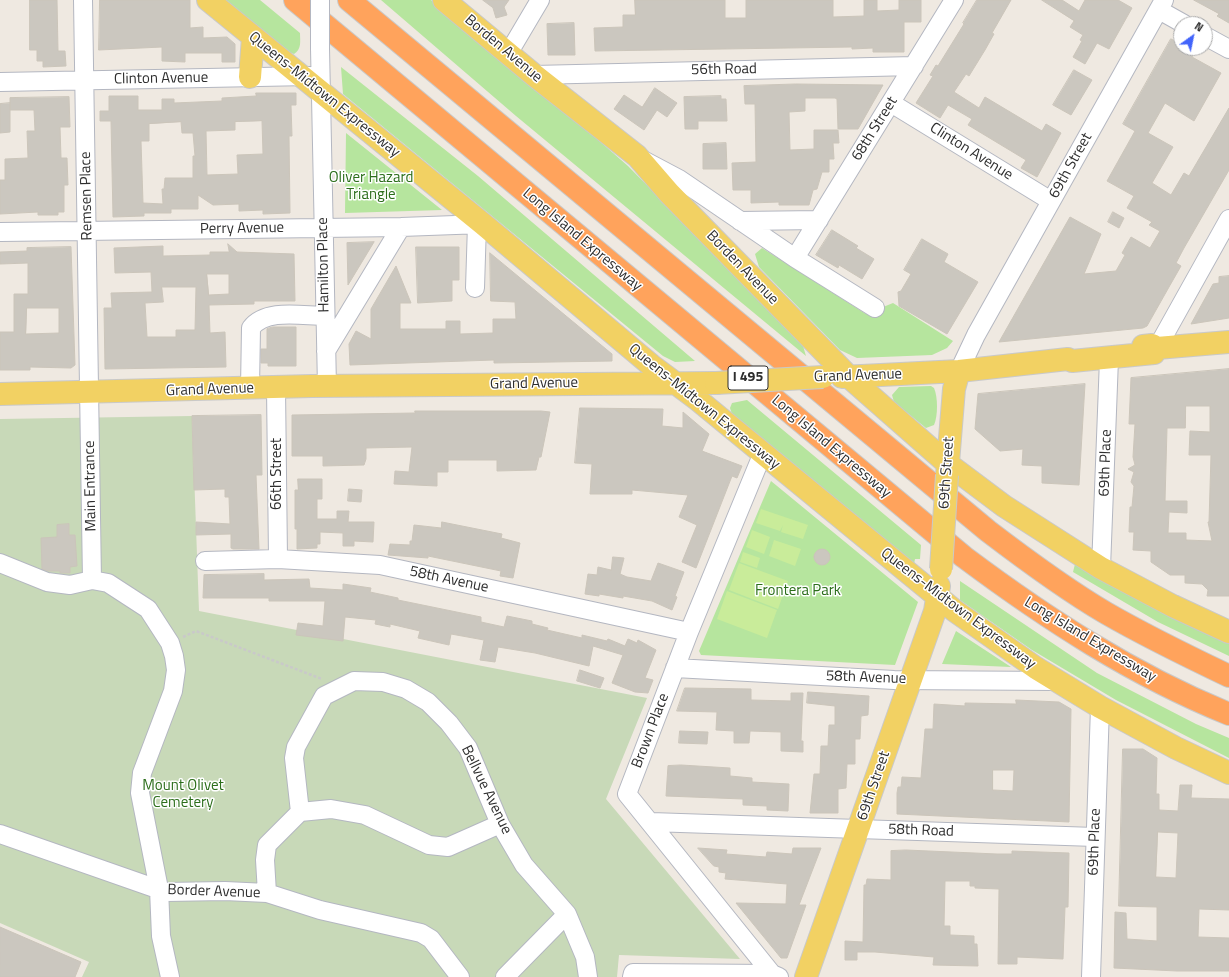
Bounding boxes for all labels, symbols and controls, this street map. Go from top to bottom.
street label: Borden Avenue [460,11,546,87]
north arrow [1173,16,1213,56]
text: N [1191,18,1207,36]
street label: Queens-Midtown Expressway [245,28,403,162]
street label: 56th Road [691,60,757,80]
street label: Clinton Avenue [114,69,208,89]
street label: 68th Street [848,94,902,164]
street label: Clinton Avenue [926,119,1016,185]
street label: 69th Street [1046,130,1096,202]
street label: Remsen Place [77,151,97,241]
park label: Oliver Hazard Triangle [329,169,413,204]
street label: Long Island Expressway [519,185,645,295]
street label: Hamilton Place [314,217,334,313]
street label: Perry Avenue [200,219,284,239]
street label: Borden Avenue [702,227,782,309]
street label: Queens-Midtown Expressway [625,340,783,474]
street label: Grand Avenue [814,365,902,387]
road number: I 495 [728,366,768,390]
street label: Grand Avenue [490,374,578,394]
street label: Grand Avenue [166,379,254,401]
street label: Long Island Expressway [768,392,894,502]
street label: 69th Place [1096,429,1116,497]
street label: 69th Street [936,436,958,510]
street label: 66th Street [268,438,286,510]
street label: Main Entrance [81,440,101,532]
street label: Queens-Midtown Expressway [877,545,1039,673]
street label: 58th Avenue [408,563,490,597]
park label: Frontera Park [755,582,841,600]
street label: Long Island Expressway [1021,594,1159,686]
street label: 58th Avenue [826,668,906,688]
street label: Brown Place [628,691,674,771]
street label: Bellvue Avenue [457,743,515,837]
street label: 69th Street [854,749,894,823]
park label: Mount Olivet Cemetery [142,777,224,812]
street label: 69th Place [1085,808,1105,876]
street label: 58th Road [888,821,954,841]
street label: Border Avenue [167,881,261,903]

